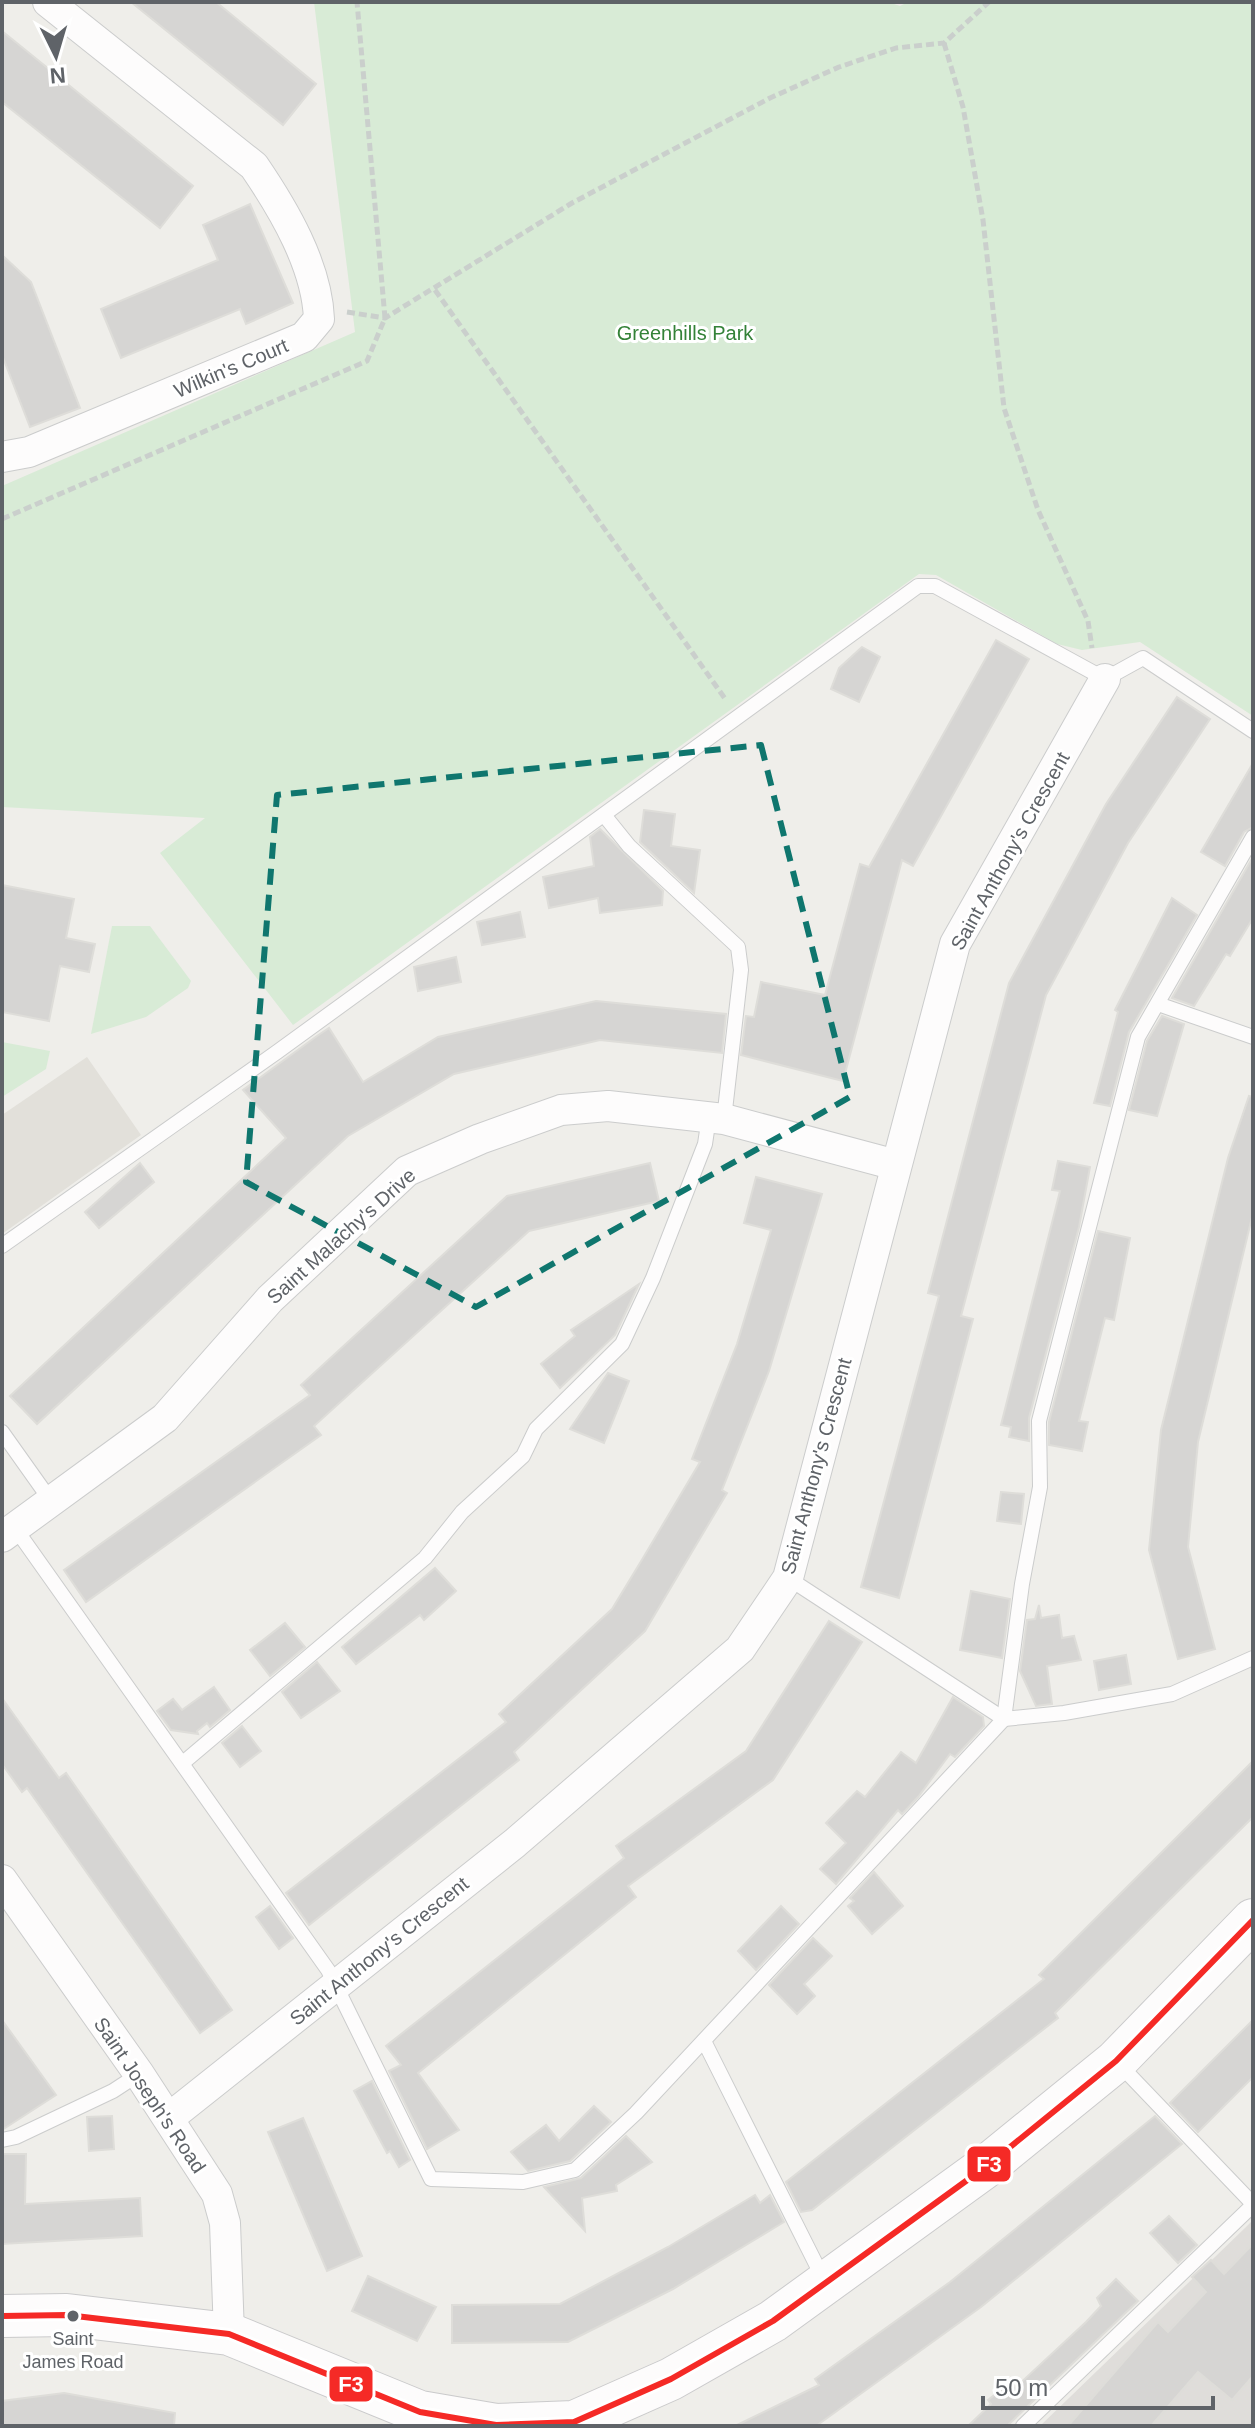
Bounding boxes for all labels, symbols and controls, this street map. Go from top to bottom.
north arrow [16,16,96,96]
text: N [49,62,67,89]
park label: Greenhills Park [617,322,754,344]
street label: Wilkin's Court [171,334,292,402]
street label: Saint Anthony's Crescent [946,748,1074,954]
street label: Saint Malachy's Drive [262,1164,420,1308]
street label: Saint Anthony's Crescent [777,1355,856,1576]
street label: Saint Anthony's Crescent [285,1872,473,2030]
street label: Saint Joseph's Road [90,2013,210,2177]
line badge: F3 [966,2145,1012,2183]
text: F3 [976,2152,1002,2177]
marker: Saint James Road [65,2308,81,2324]
place label: Saint James Road [22,2329,124,2372]
scale bar [983,2360,1213,2410]
line badge: F3 [328,2365,374,2403]
text: F3 [338,2372,364,2397]
text: 50 m [995,2374,1048,2401]

